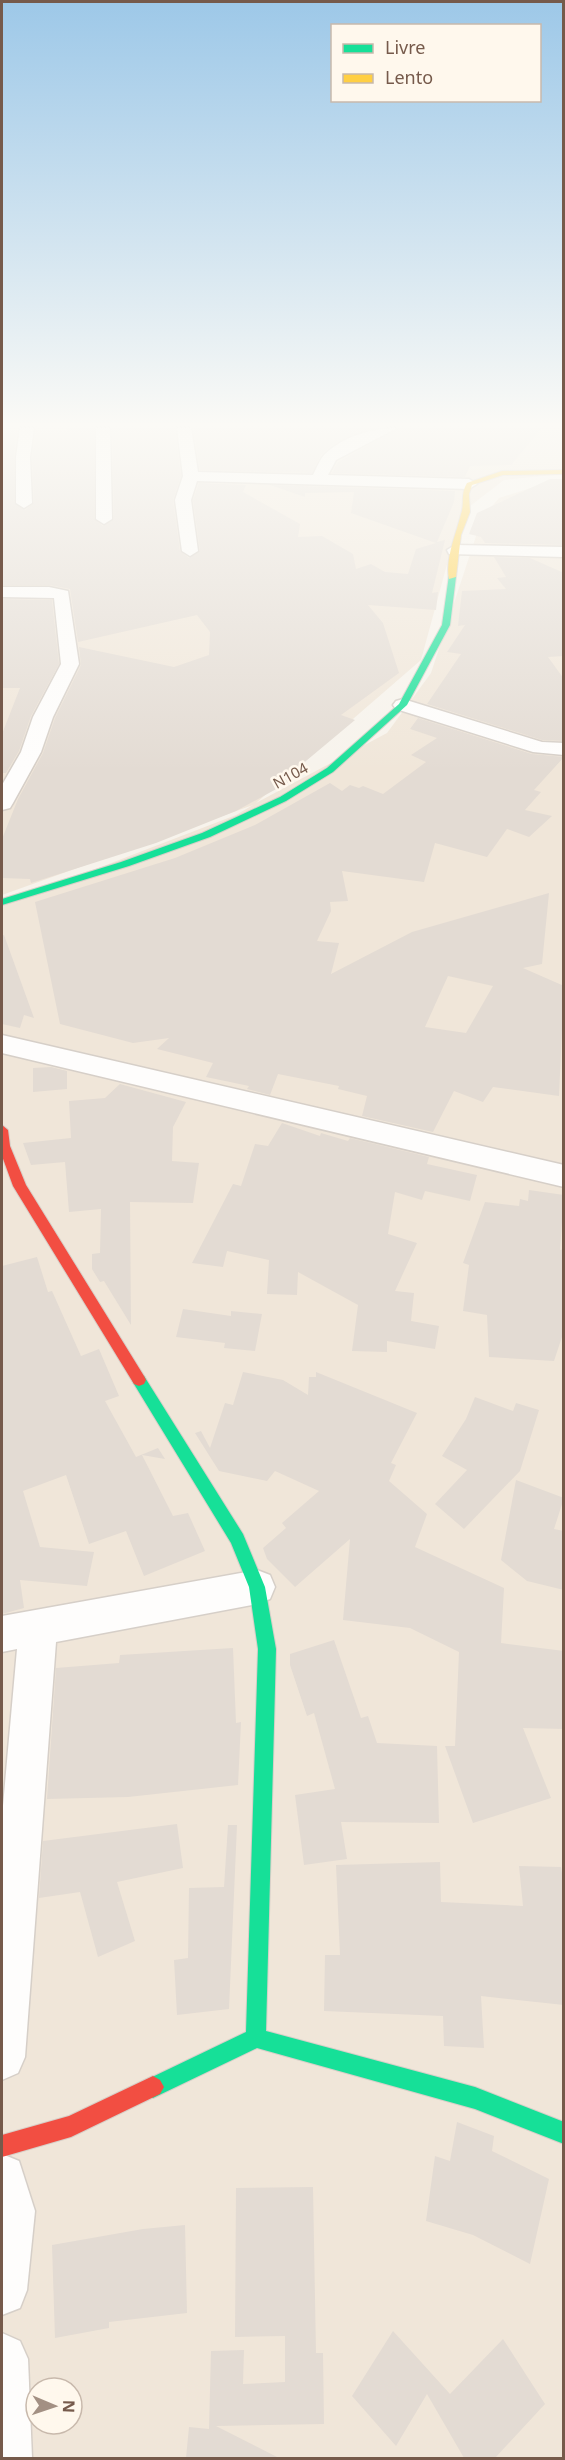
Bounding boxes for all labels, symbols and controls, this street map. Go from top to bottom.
legend [331,24,541,102]
text: Livre [385,35,425,59]
text: Lento [385,65,433,89]
street label: N104 [269,757,311,793]
north arrow [24,2376,84,2436]
text: N [58,2400,80,2413]

